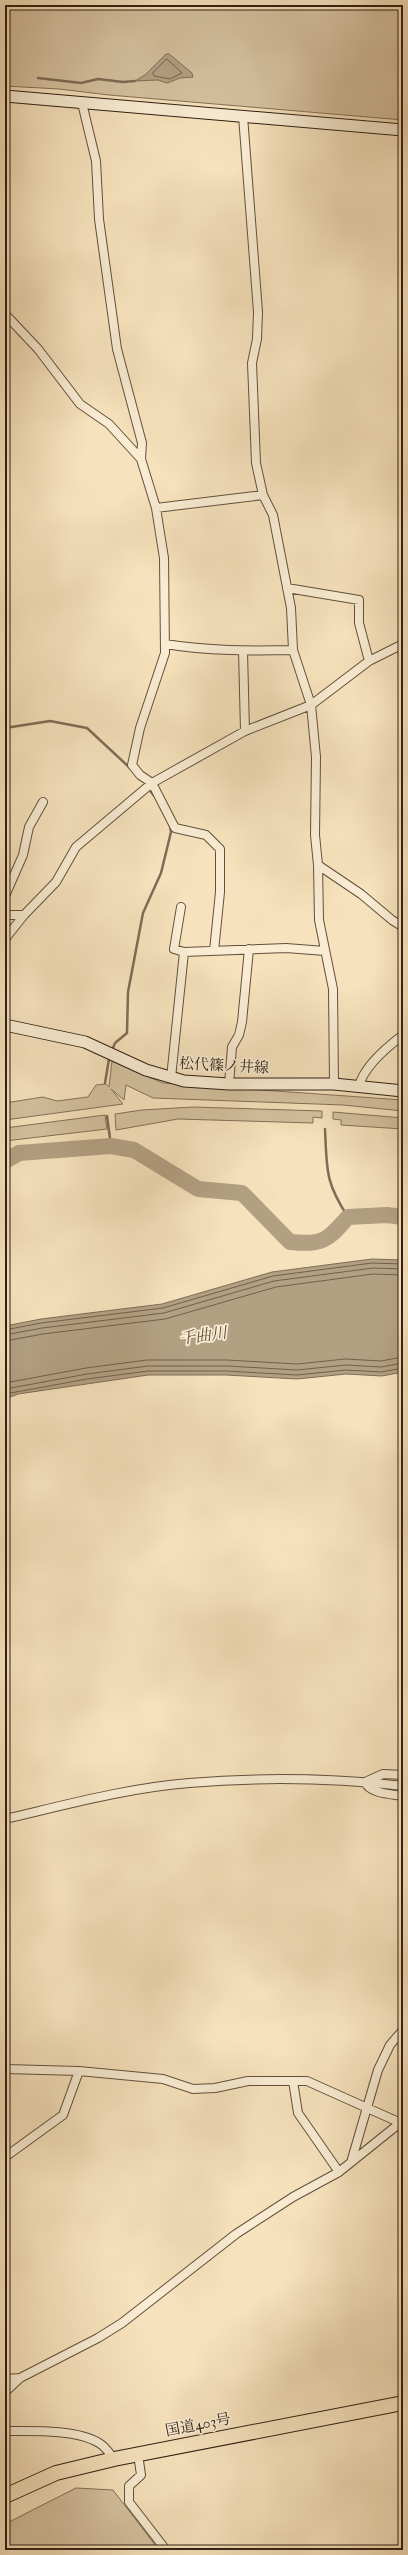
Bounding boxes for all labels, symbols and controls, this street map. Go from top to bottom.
street label: 松代篠ノ井線 [179,1054,269,1078]
water label: 千曲川 [178,1322,230,1349]
street label: 国道403号 [164,2409,232,2441]

